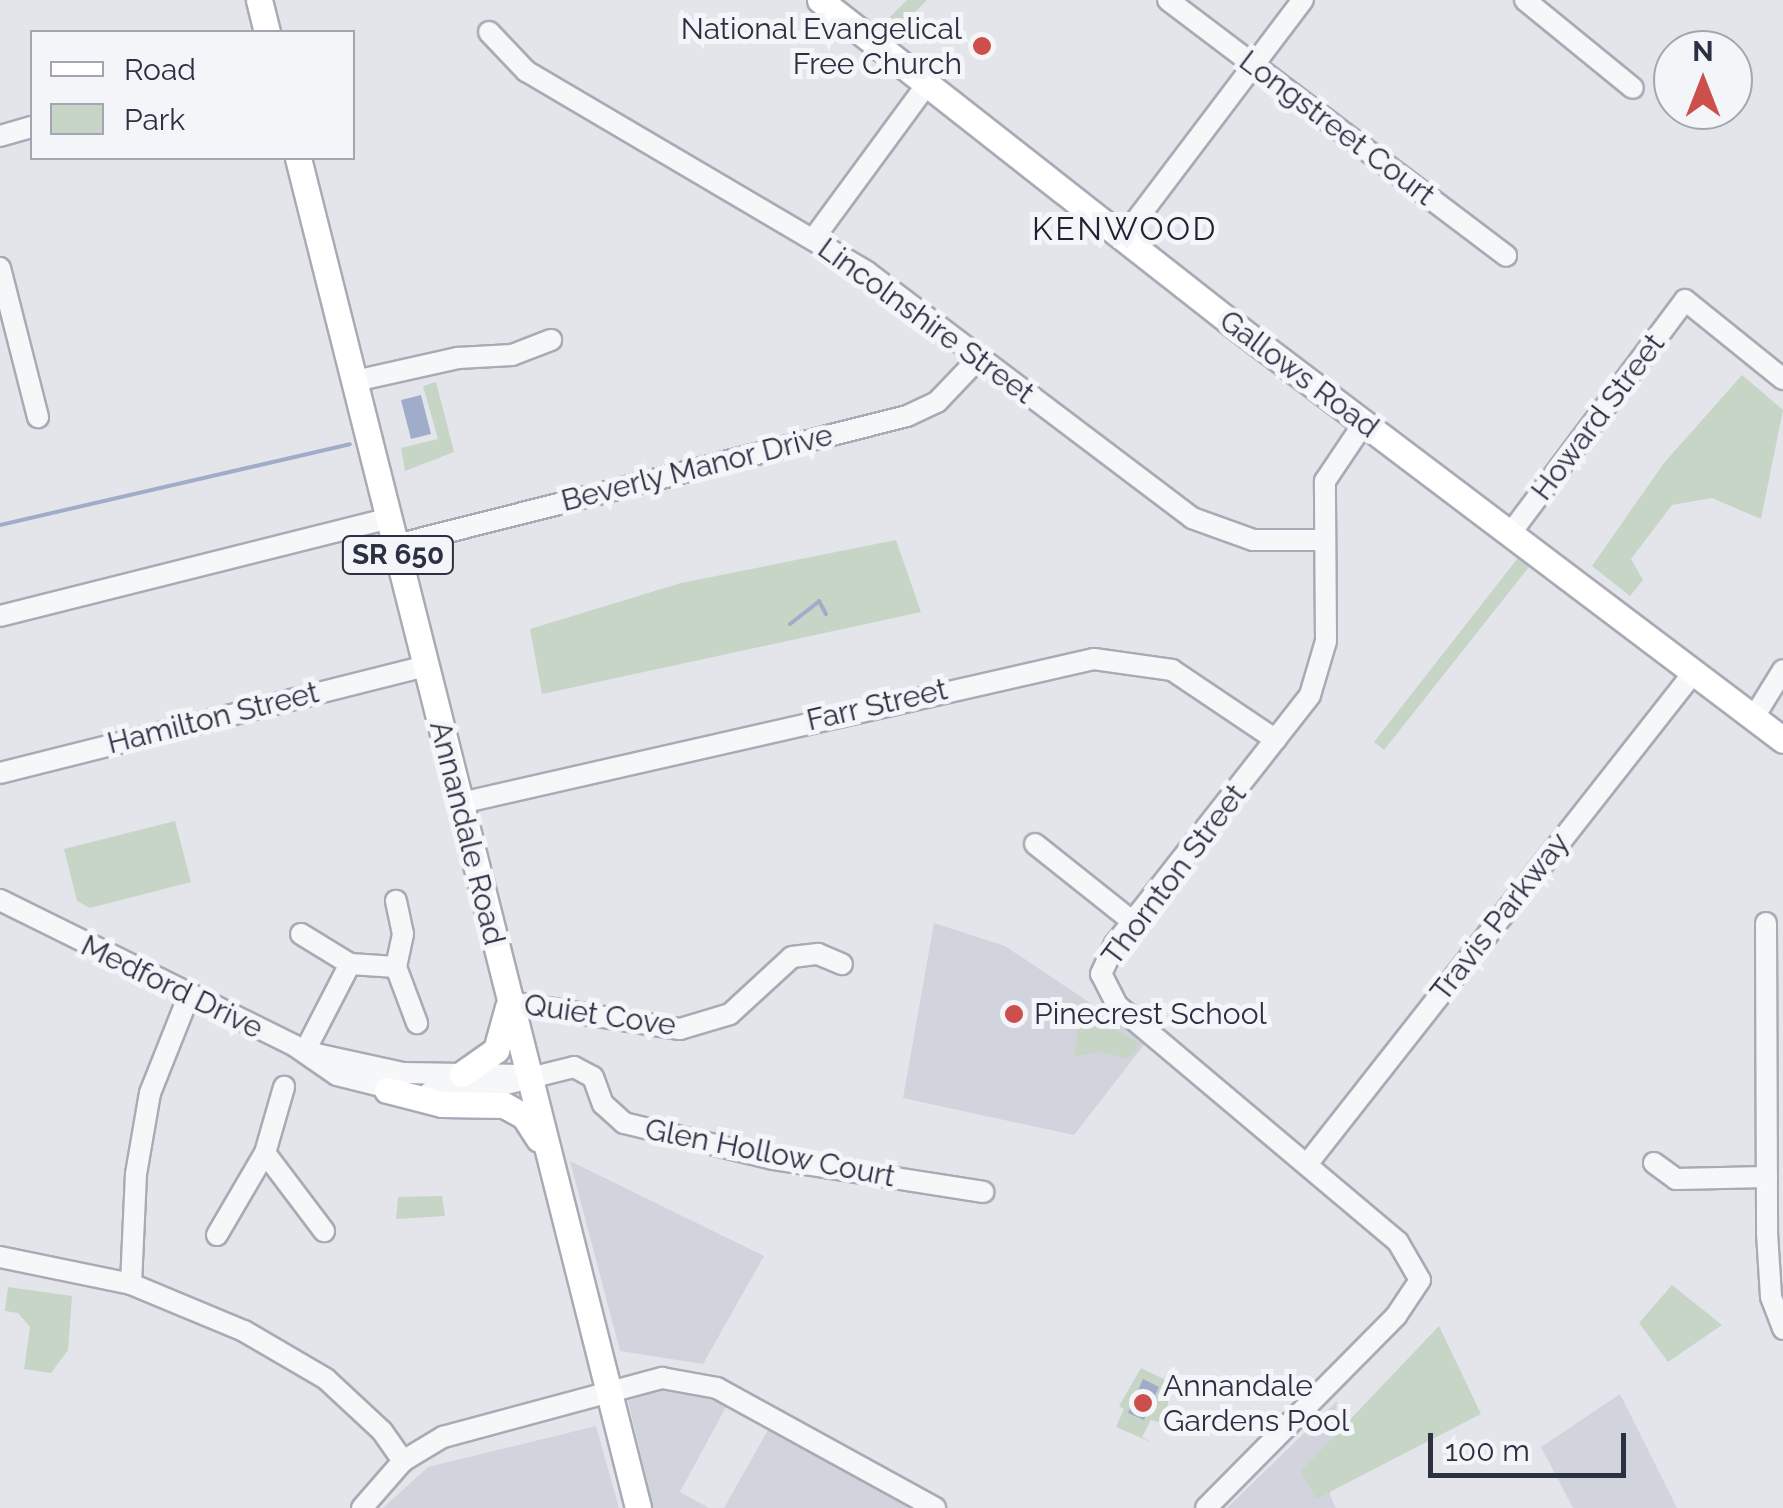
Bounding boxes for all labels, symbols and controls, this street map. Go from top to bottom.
place label: National Evangelical Free Church [680,11,962,82]
legend [30,30,355,160]
north arrow [1653,30,1753,130]
marker: National Evangelical Free Church [971,35,993,57]
text: N [1692,35,1714,68]
street label: Longstreet Court [1232,43,1442,213]
text: Road [124,52,196,87]
text: Park [124,102,185,137]
district label: KENWOOD [1032,210,1218,248]
street label: Lincolnshire Street [811,231,1041,411]
street label: Gallows Road [1212,303,1386,445]
street label: Howard Street [1524,327,1672,507]
street label: Beverly Manor Drive [557,417,837,519]
road number: SR 650 [340,532,456,578]
street label: Farr Street [803,671,951,739]
street label: Hamilton Street [104,674,322,762]
street label: Annandale Road [422,717,512,949]
street label: Thornton Street [1094,777,1254,973]
street label: Travis Parkway [1423,826,1577,1008]
street label: Medford Drive [75,928,269,1046]
street label: Quiet Cove [522,987,678,1043]
place label: Pinecrest School [1034,996,1267,1032]
marker: Pinecrest School [1003,1003,1025,1025]
street label: Glen Hollow Court [642,1111,898,1195]
place label: Annandale Gardens Pool [1163,1368,1349,1438]
marker: Annandale Gardens Pool [1132,1392,1154,1414]
scale bar [1433,1413,1630,1475]
text: 100 m [1445,1433,1530,1468]

